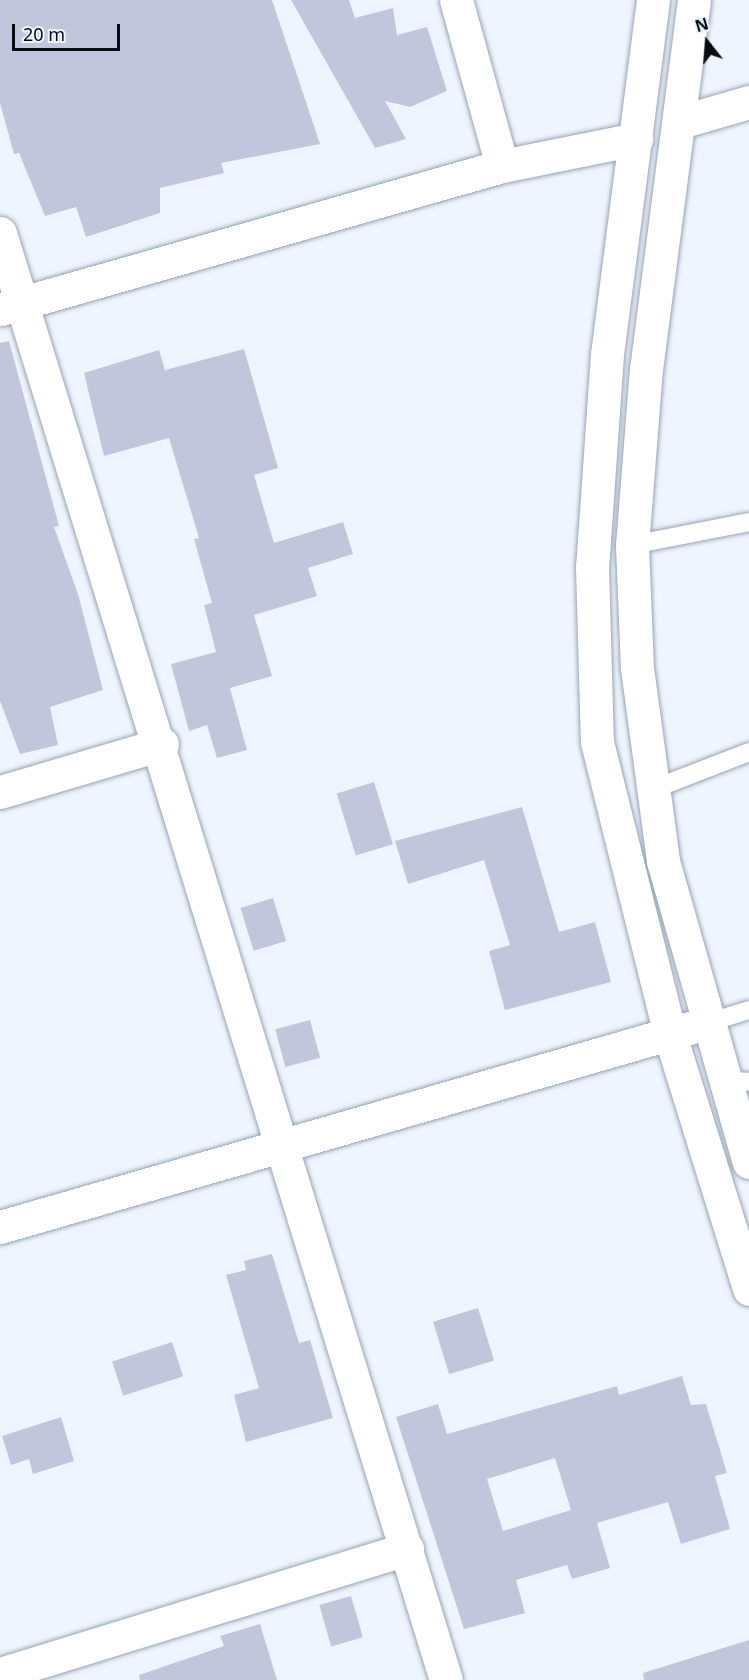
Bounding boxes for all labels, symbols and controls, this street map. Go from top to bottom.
scale bar [15,12,123,50]
north arrow [677,12,737,72]
text: N [692,12,711,37]
text: 20 m [23,22,65,46]

